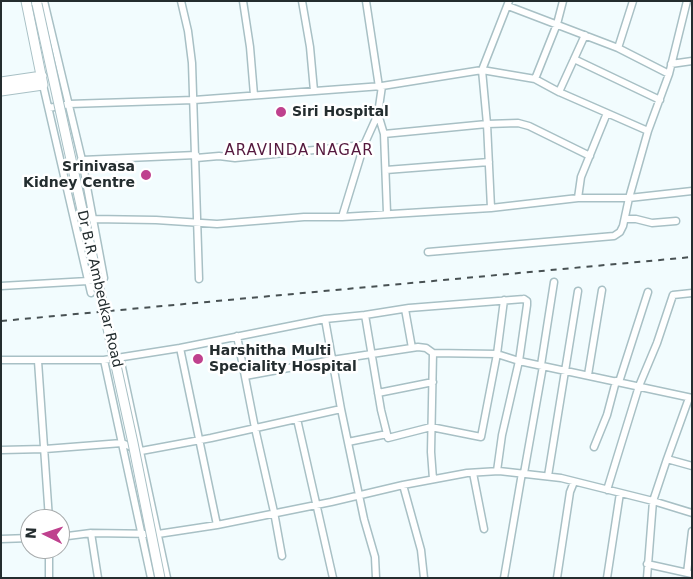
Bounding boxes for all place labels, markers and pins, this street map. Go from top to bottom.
place label: Siri Hospital [292,104,389,120]
marker: Siri Hospital [274,105,288,119]
place label: Srinivasa Kidney Centre [23,159,135,192]
marker: Srinivasa Kidney Centre [139,168,153,182]
place label: Harshitha Multi Speciality Hospital [209,343,357,376]
marker: Harshitha Multi Speciality Hospital [191,352,205,366]

